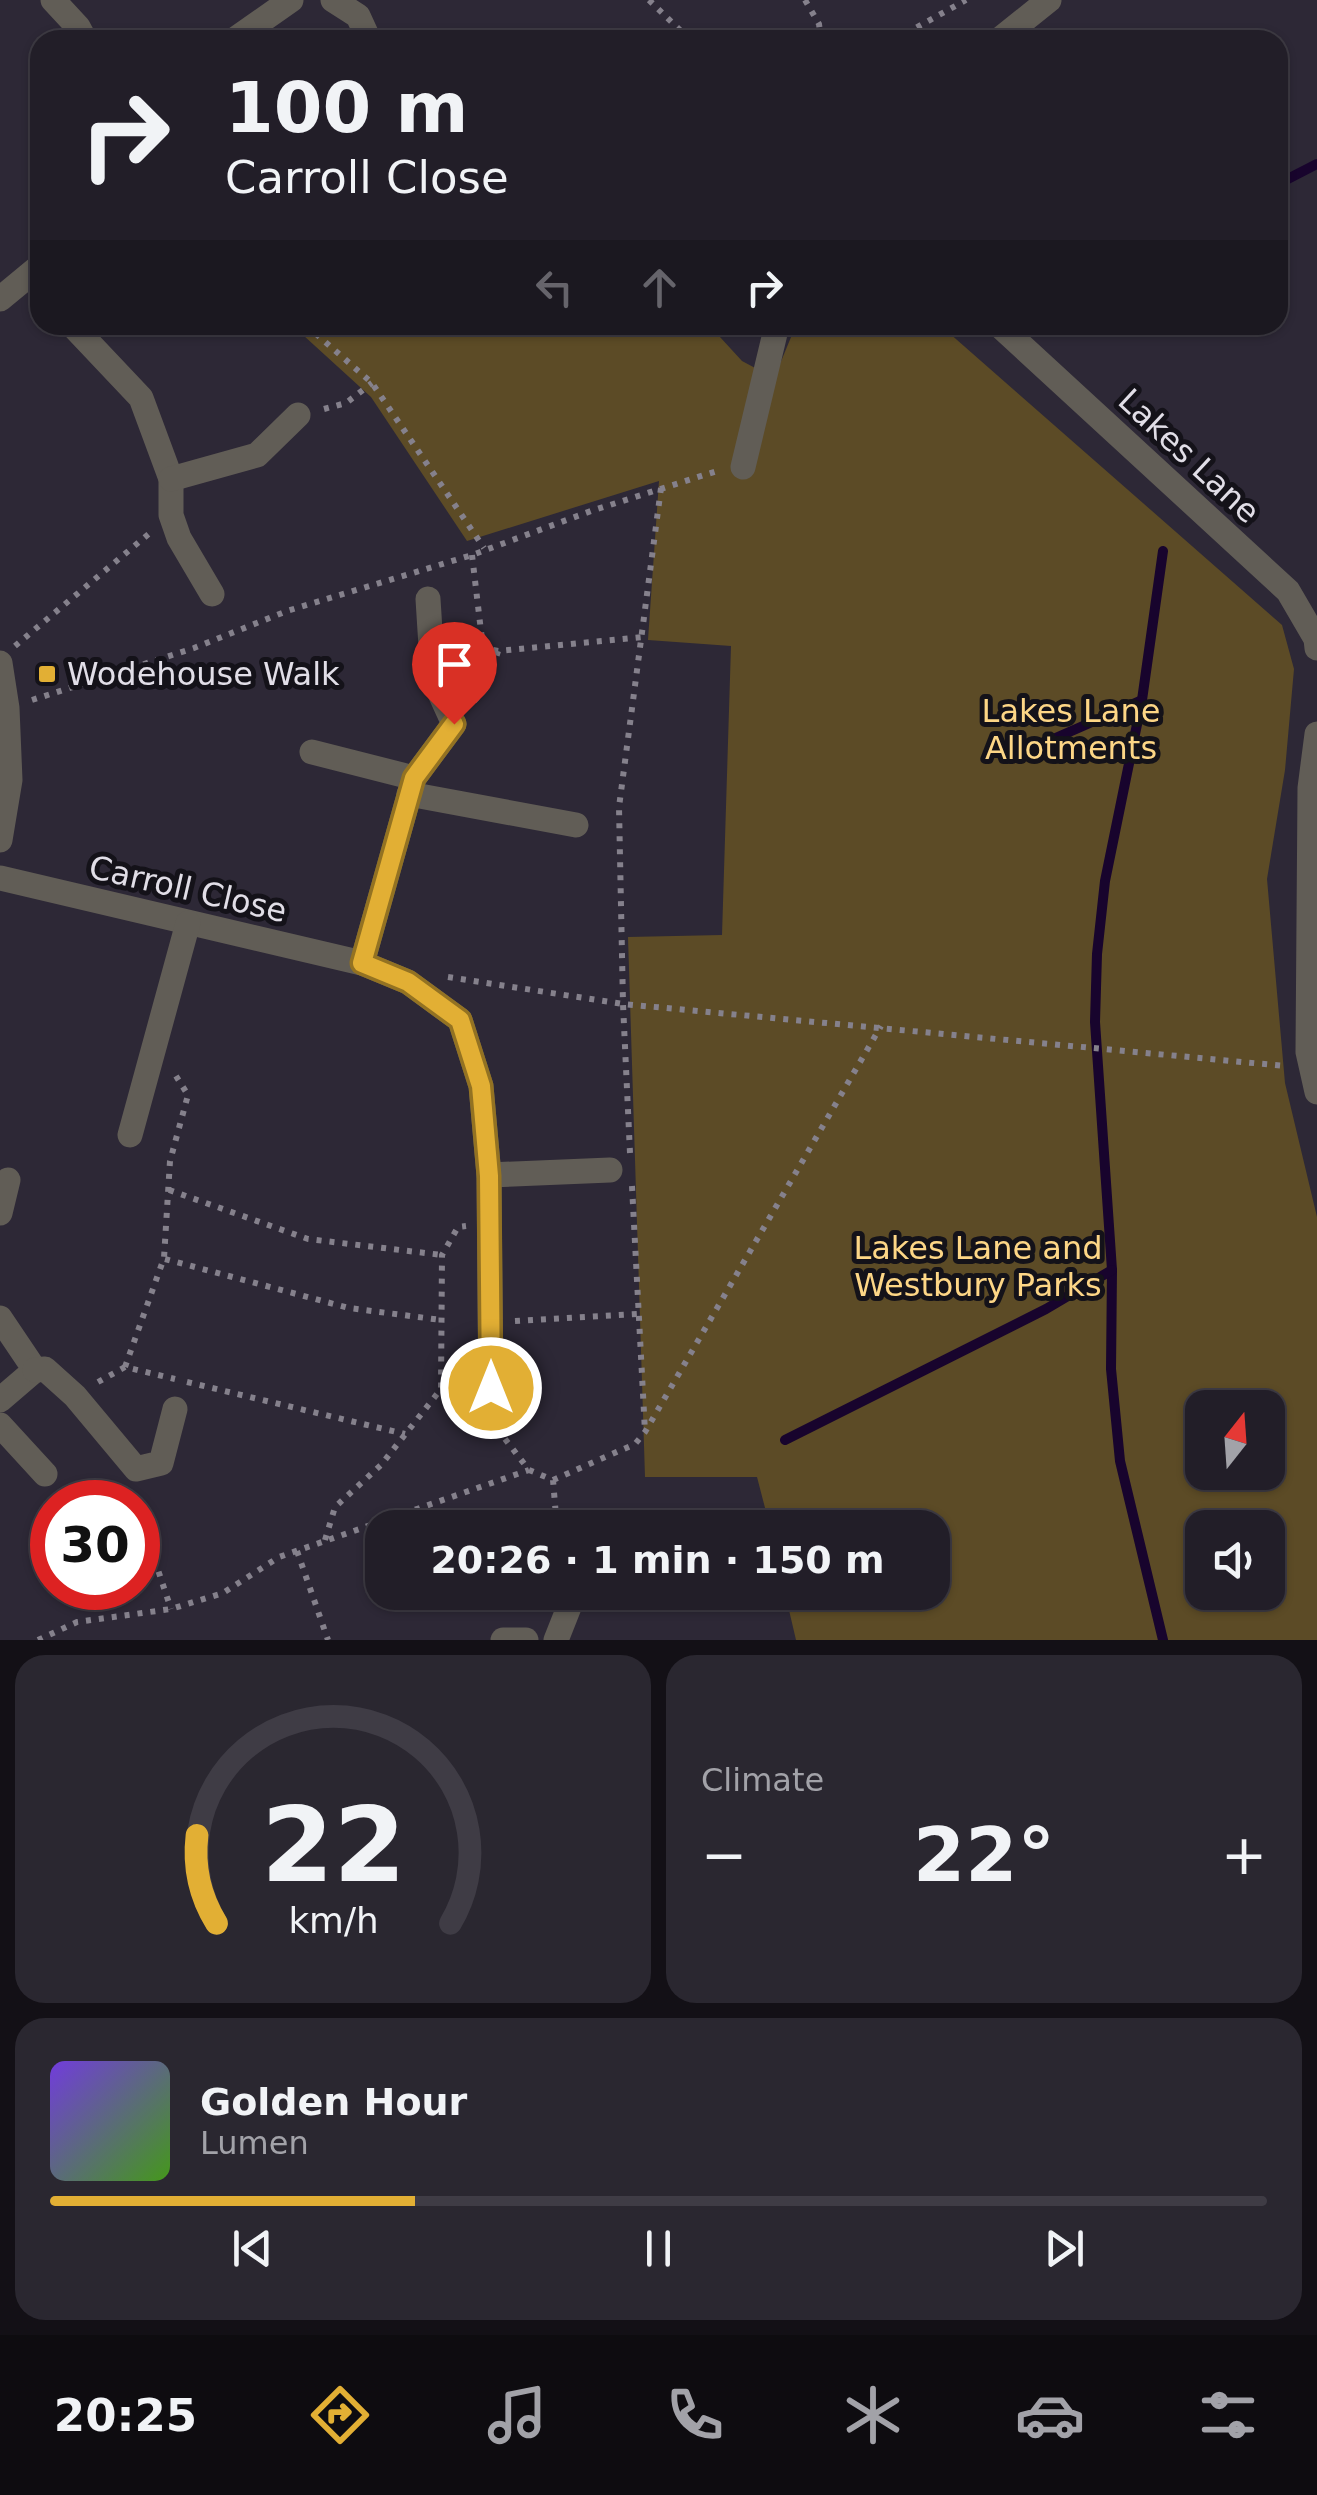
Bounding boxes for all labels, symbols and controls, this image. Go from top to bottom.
text: 100 m [225,67,468,149]
icon: right [60,70,190,200]
text: Carroll Close [225,151,509,204]
icon: left [527,260,582,315]
icon: ahead [632,260,687,315]
icon: right [737,260,792,315]
street label: Lakes Lane [1111,381,1267,531]
pin [412,622,497,725]
icon: arrive [427,637,482,692]
place label: Wodehouse Walk [67,655,340,693]
marker: Wodehouse Walk [36,663,58,685]
park label: Lakes Lane Allotments [982,692,1160,767]
street label: Carroll Close [85,848,291,930]
park label: Lakes Lane and Westbury Parks [853,1229,1103,1304]
position arrow [439,1336,543,1440]
north arrow [1185,1390,1285,1490]
map controls [1185,1390,1285,1610]
speed limit sign: 30 [30,1480,160,1610]
button: sound [1185,1510,1285,1610]
text: 20:26 · 1 min · 150 m [430,1538,885,1582]
text: Climate [701,1761,824,1799]
text: 22 [261,1784,405,1906]
text: 22° [913,1811,1055,1899]
text: − [701,1823,747,1887]
text: + [1221,1823,1267,1887]
text: km/h [288,1900,378,1941]
text: Golden Hour [200,2080,467,2124]
text: Lumen [200,2124,309,2162]
icon: previous [225,2221,280,2276]
icon: pause [631,2221,686,2276]
icon: next [1037,2221,1092,2276]
icon: directions [305,2380,375,2450]
icon: music [482,2380,552,2450]
icon: phone [660,2380,730,2450]
icon: climate [838,2380,908,2450]
icon: car [1015,2380,1085,2450]
icon: filters [1193,2380,1263,2450]
text: 20:25 [54,2389,197,2442]

